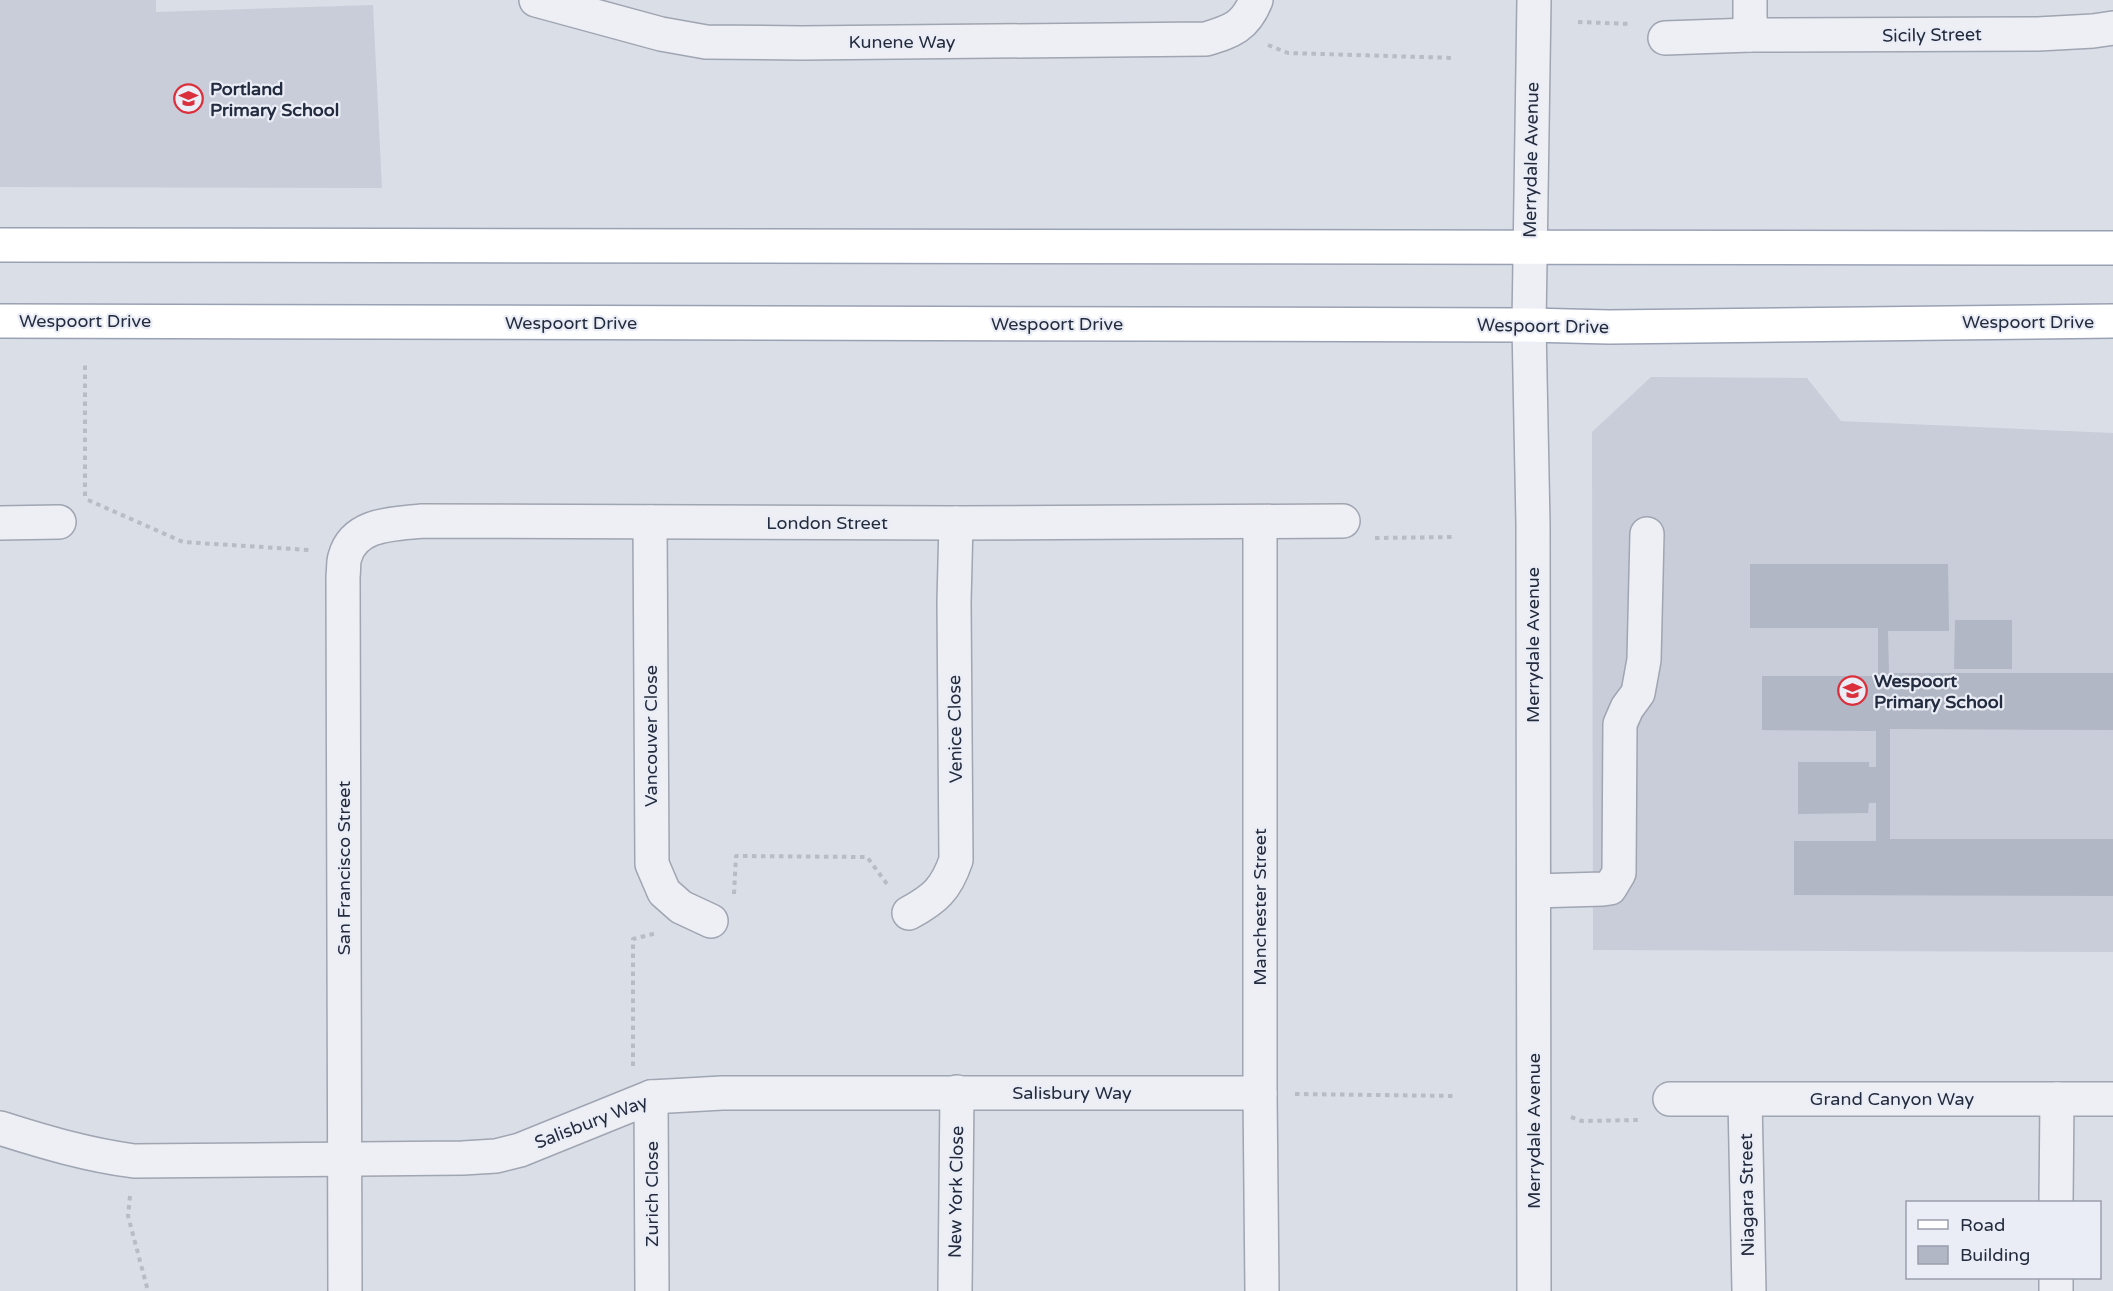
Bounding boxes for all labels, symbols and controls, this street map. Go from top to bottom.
street label: Sicily Street [1882,23,1982,47]
street label: Kunene Way [848,31,956,53]
place label: Portland Primary School [210,78,339,121]
street label: Merrydale Avenue [1519,82,1543,238]
school or university icon: Portland Primary School [173,83,205,115]
street label: Wespoort Drive [19,310,151,332]
street label: Wespoort Drive [1962,311,2094,333]
street label: Wespoort Drive [505,312,637,334]
street label: Wespoort Drive [991,313,1123,335]
street label: Wespoort Drive [1477,314,1609,338]
street label: London Street [766,512,888,534]
street label: Merrydale Avenue [1522,567,1544,723]
street label: Vancouver Close [640,665,662,807]
place label: Wespoort Primary School [1874,670,2003,713]
street label: Venice Close [943,675,967,783]
school or university icon: Wespoort Primary School [1837,675,1869,707]
street label: San Francisco Street [333,781,355,955]
street label: Manchester Street [1249,828,1271,986]
street label: Merrydale Avenue [1523,1053,1545,1209]
street label: Salisbury Way [1012,1082,1132,1104]
street label: Grand Canyon Way [1810,1088,1974,1110]
street label: Salisbury Way [531,1090,651,1154]
street label: New York Close [944,1126,968,1258]
street label: Niagara Street [1735,1133,1759,1257]
street label: Zurich Close [641,1141,663,1247]
legend [1906,1201,2101,1279]
text: Road [1960,1214,2005,1236]
text: Building [1960,1244,2030,1266]

